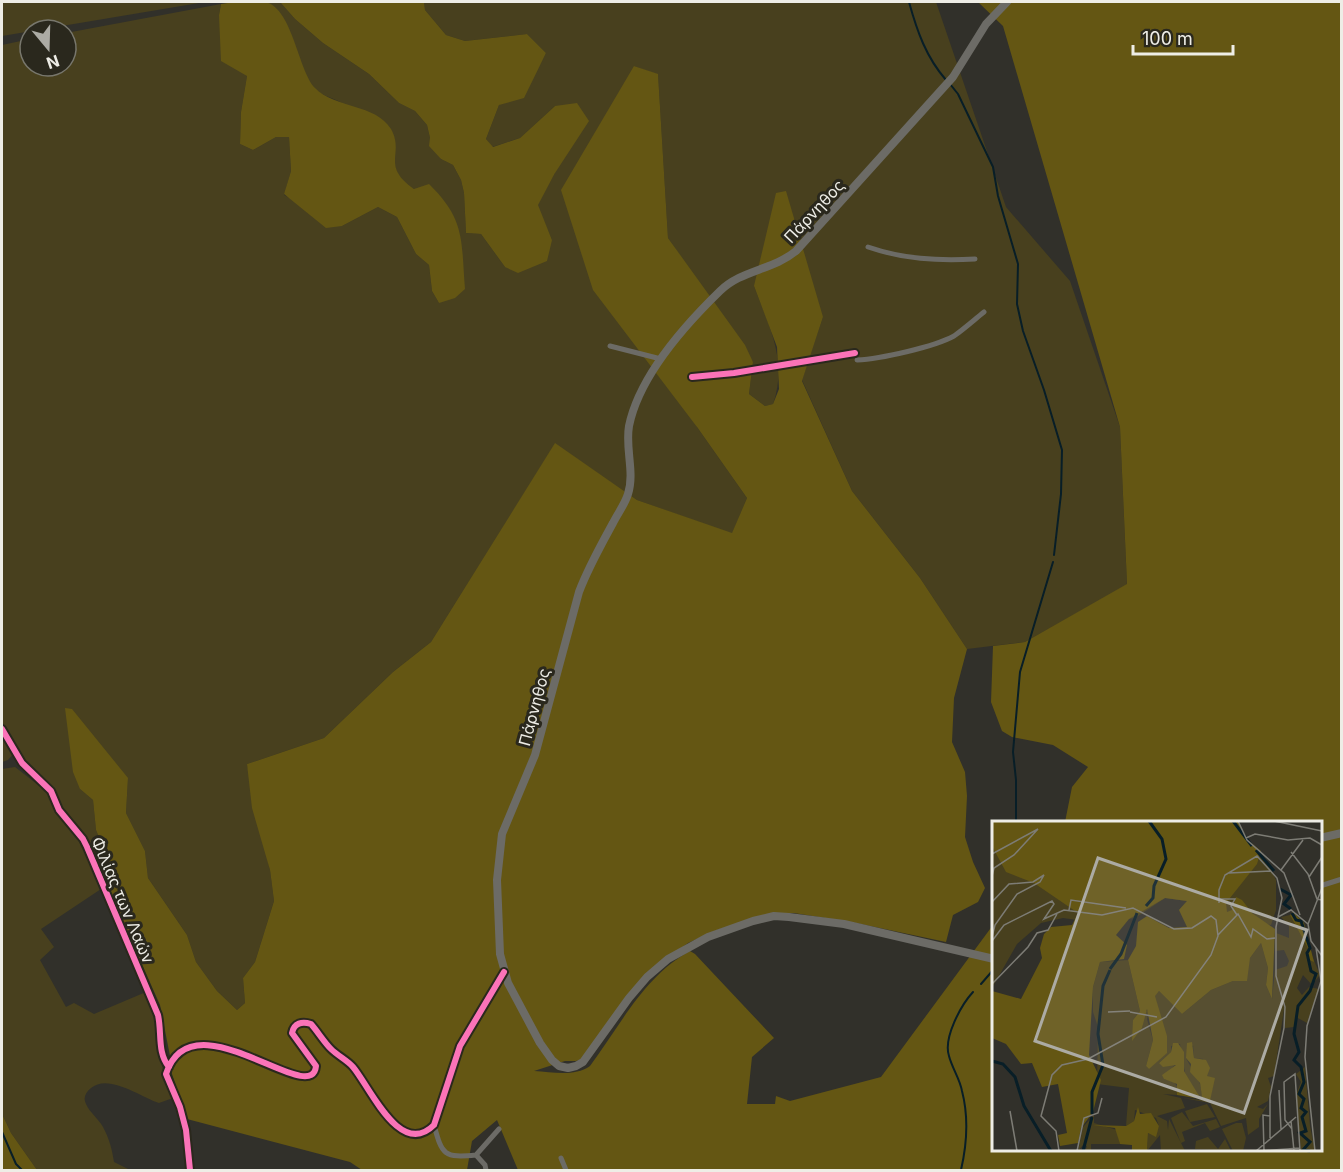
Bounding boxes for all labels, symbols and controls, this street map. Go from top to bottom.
north arrow [18,18,78,78]
scale bar [1133,18,1234,56]
text: 100 m [1142,28,1193,49]
text: N [44,51,62,74]
street label: Πάρνηθος [780,175,848,247]
street label: Πάρνηθος [514,666,554,748]
inset map [992,821,1322,1151]
street label: Φιλίας των Λαών [87,834,159,966]

